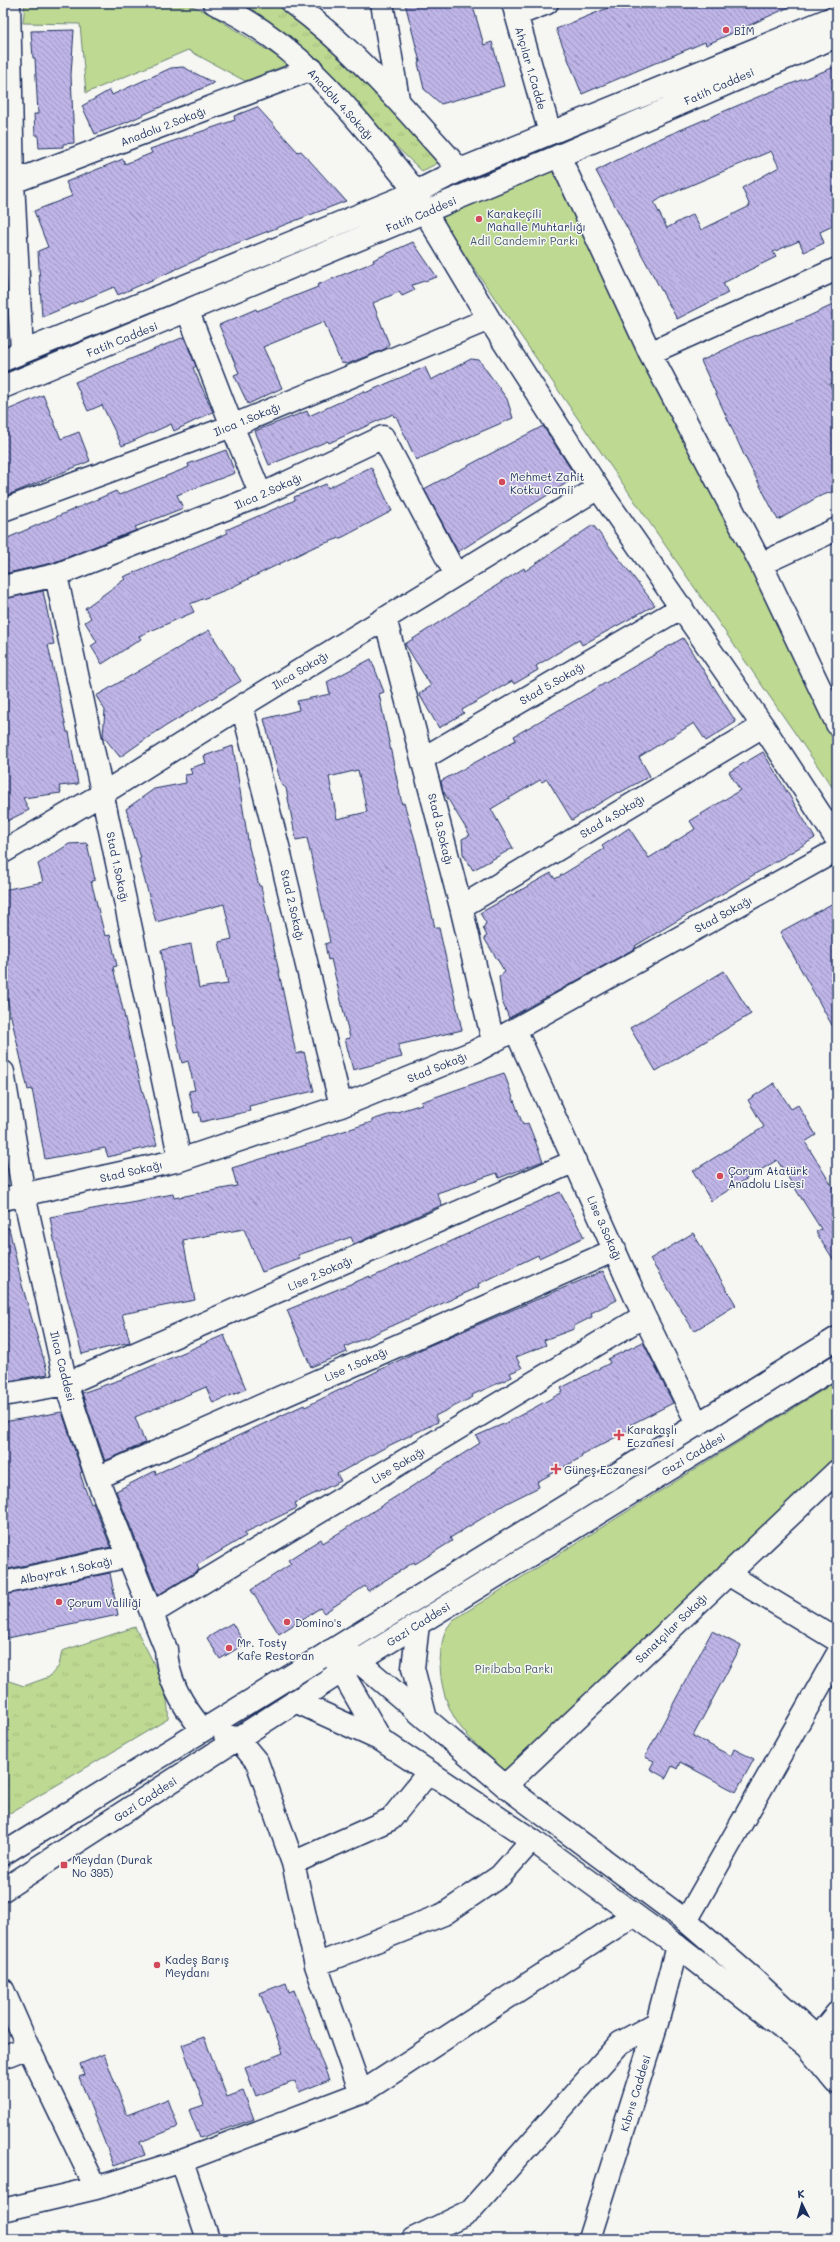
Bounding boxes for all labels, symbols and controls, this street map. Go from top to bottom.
place label: BİM [734,23,754,38]
street label: Ahçılar 1.Cadde [512,25,550,112]
marker: BİM [721,25,731,35]
street label: Fatih Caddesi [682,64,756,108]
street label: Anadolu 4.Sokağı [305,65,377,143]
street label: Anadolu 2.Sokağı [118,103,208,149]
street label: Fatih Caddesi [384,192,458,236]
place label: Karakeçili Mahalle Muhtarlığı [487,206,586,234]
marker: Karakeçili Mahalle Muhtarlığı [474,214,484,224]
park label: Adil Candemir Parkı [470,233,578,248]
street label: Fatih Caddesi [84,318,160,360]
street label: Ilıca 1.Sokağı [211,399,283,439]
street label: Ilıca 2.Sokağı [232,469,304,513]
place label: Mehmet Zahit Kotku Camii [510,469,585,497]
marker: Mehmet Zahit Kotku Camii [497,477,507,487]
street label: Ilıca Sokağı [269,647,331,693]
street label: Stad 5.Sokağı [517,658,587,708]
street label: Stad 4.Sokağı [577,791,647,841]
street label: Stad 3.Sokağı [425,792,457,866]
street label: Stad 1.Sokağı [103,830,133,904]
street label: Stad 2.Sokağı [277,868,309,942]
street label: Stad Sokağı [692,892,754,936]
street label: Stad Sokağı [405,1048,469,1086]
street label: Stad Sokağı [98,1157,164,1185]
place label: Çorum Atatürk Anadolu Lisesi [728,1163,808,1191]
marker: Çorum Atatürk Anadolu Lisesi [715,1171,725,1181]
street label: Lise 3.Sokağı [584,1193,626,1263]
street label: Lise 2.Sokağı [285,1252,355,1294]
street label: Ilıca Caddesi [47,1329,79,1403]
street label: Lise 1.Sokağı [322,1343,390,1385]
place label: Karakaşlı Eczanesi [627,1422,677,1450]
street label: Gazi Caddesi [658,1429,728,1479]
marker: Karakaşlı Eczanesi [614,1430,624,1440]
street label: Lise Sokağı [368,1443,428,1487]
place label: Güneş Eczanesi [564,1462,647,1477]
marker: Güneş Eczanesi [551,1464,561,1474]
street label: Albayrak 1.Sokağı [18,1553,114,1587]
street label: Sanatçılar Sokağı [632,1590,710,1666]
place label: Çorum Valiliği [67,1595,141,1610]
marker: Çorum Valiliği [54,1597,64,1607]
street label: Gazi Caddesi [383,1599,453,1649]
place label: Domino's [295,1615,342,1630]
marker: Domino's [282,1617,292,1627]
place label: Mr. Tosty Kafe Restoran [237,1635,314,1663]
marker: Mr. Tosty Kafe Restoran [224,1643,234,1653]
park label: Piribaba Parkı [475,1661,553,1676]
street label: Gazi Caddesi [111,1773,179,1825]
place label: Meydan (Durak No 395) [72,1852,152,1880]
marker: Meydan (Durak No 395) [59,1860,69,1870]
place label: Kadeş Barış Meydanı [165,1952,229,1980]
marker: Kadeş Barış Meydanı [152,1960,162,1970]
street label: Kıbrıs Caddesi [616,2053,654,2133]
north arrow [782,2184,822,2224]
text: K [797,2186,805,2201]

